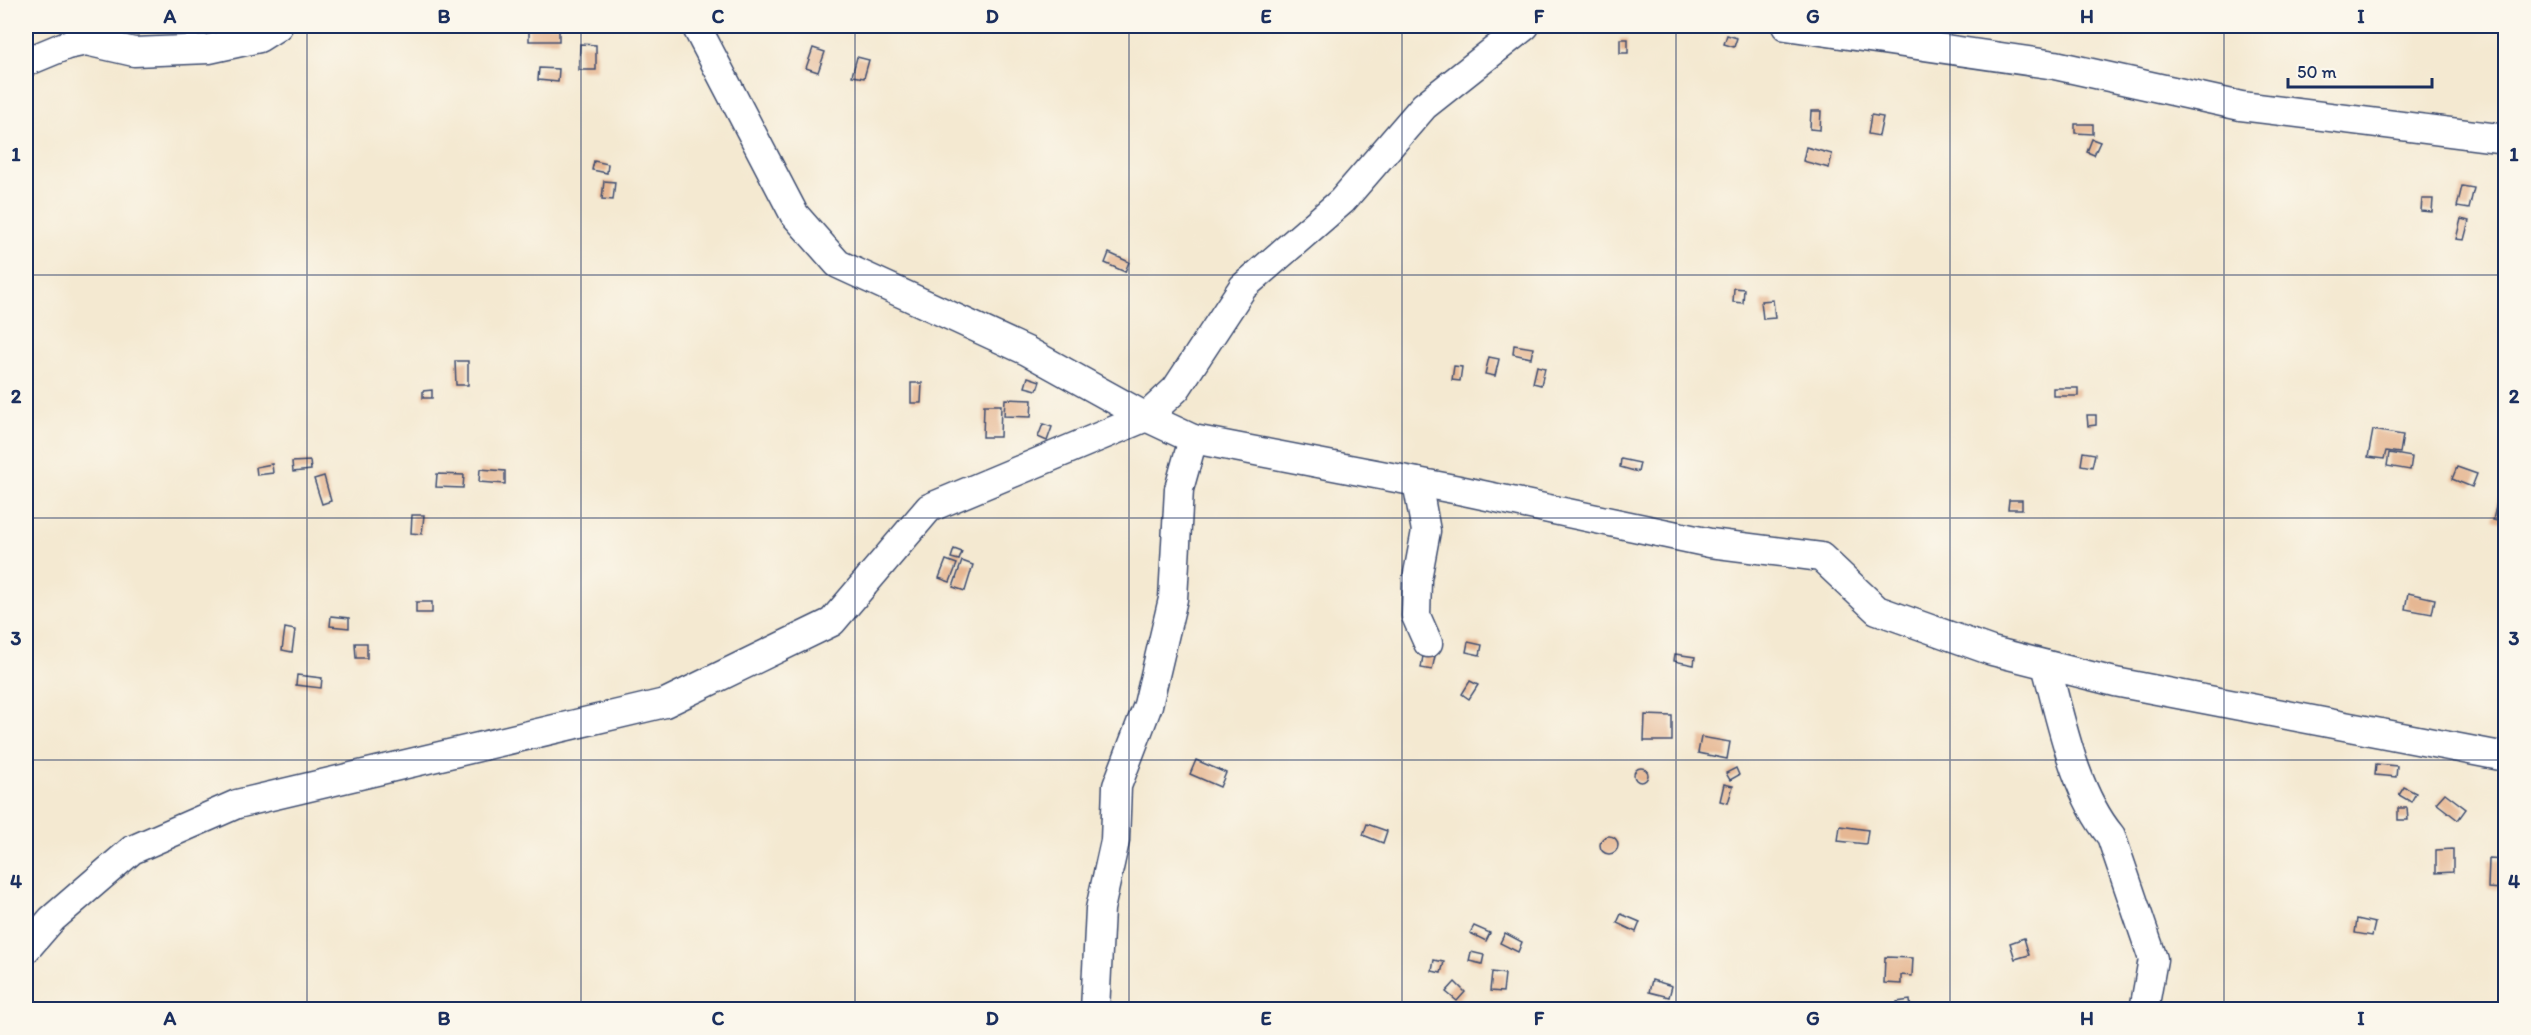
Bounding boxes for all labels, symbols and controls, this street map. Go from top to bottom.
text: A [163,4,177,28]
text: B [438,4,451,28]
text: C [712,4,725,28]
text: D [985,4,999,28]
text: E [1260,4,1272,28]
text: F [1534,4,1545,28]
text: G [1806,4,1820,28]
text: H [2080,4,2094,28]
text: I [2357,4,2365,28]
scale bar [2288,51,2432,89]
text: 50 m [2297,61,2337,83]
text: 1 [11,142,21,166]
text: 1 [2509,142,2519,166]
text: 2 [11,384,22,408]
text: 2 [2509,384,2520,408]
text: 3 [11,626,22,650]
text: 3 [2509,626,2520,650]
text: 4 [10,869,22,893]
text: 4 [2508,869,2520,893]
text: A [163,1006,177,1030]
text: B [438,1006,451,1030]
text: C [712,1006,725,1030]
text: D [985,1006,999,1030]
text: E [1260,1006,1272,1030]
text: F [1534,1006,1545,1030]
text: G [1806,1006,1820,1030]
text: H [2080,1006,2094,1030]
text: I [2357,1006,2365,1030]

